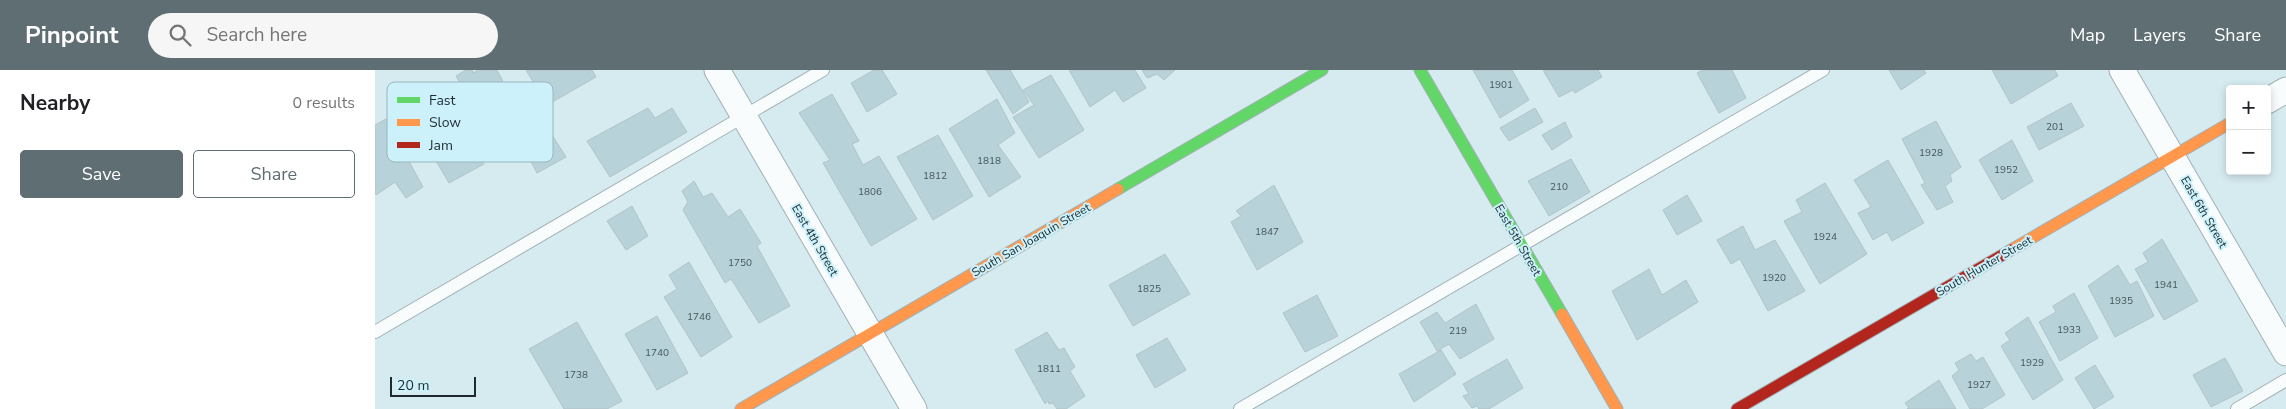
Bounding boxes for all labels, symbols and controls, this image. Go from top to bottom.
search box [148,13,498,58]
text: Pinpoint [25,19,118,51]
icon: search [166,21,194,49]
text: Search here [206,22,307,48]
text: Map [2070,23,2105,47]
text: Layers [2133,23,2186,47]
text: Share [2214,23,2261,47]
house number: 1901 [1489,78,1513,92]
legend [387,82,553,162]
map controls [2226,85,2271,175]
button: + [2226,85,2271,130]
text: Nearby [20,89,90,117]
text: Fast [429,91,455,110]
text: 0 results [293,92,355,114]
text: Slow [429,113,461,132]
house number: 201 [2046,120,2064,134]
button: − [2226,130,2271,175]
text: Jam [428,136,453,155]
house number: 1928 [1919,146,1943,160]
button: Save [20,150,183,198]
button: Share [193,150,355,198]
house number: 1818 [977,154,1001,168]
house number: 1952 [1994,163,2018,177]
house number: 1812 [923,169,947,183]
street label: East 6th Street [2177,173,2231,251]
house number: 210 [1550,180,1568,194]
house number: 1806 [858,185,882,199]
street label: South San Joaquin Street [969,199,1094,281]
street label: East 4th Street [788,201,842,279]
street label: East 5th Street [1491,201,1545,279]
house number: 1847 [1255,225,1279,239]
house number: 1924 [1813,230,1837,244]
street label: South Hunter Street [1933,232,2036,300]
house number: 1750 [728,256,752,270]
house number: 1920 [1762,271,1786,285]
house number: 1941 [2154,278,2178,292]
house number: 1825 [1137,282,1161,296]
house number: 1935 [2109,294,2133,308]
house number: 1746 [687,310,711,324]
house number: 1933 [2057,323,2081,337]
house number: 219 [1449,324,1467,338]
house number: 1740 [645,346,669,360]
house number: 1929 [2020,356,2044,370]
house number: 1811 [1037,362,1061,376]
house number: 1738 [564,368,588,382]
scale bar [390,374,476,397]
text: 20 m [397,376,429,395]
house number: 1927 [1967,378,1991,392]

